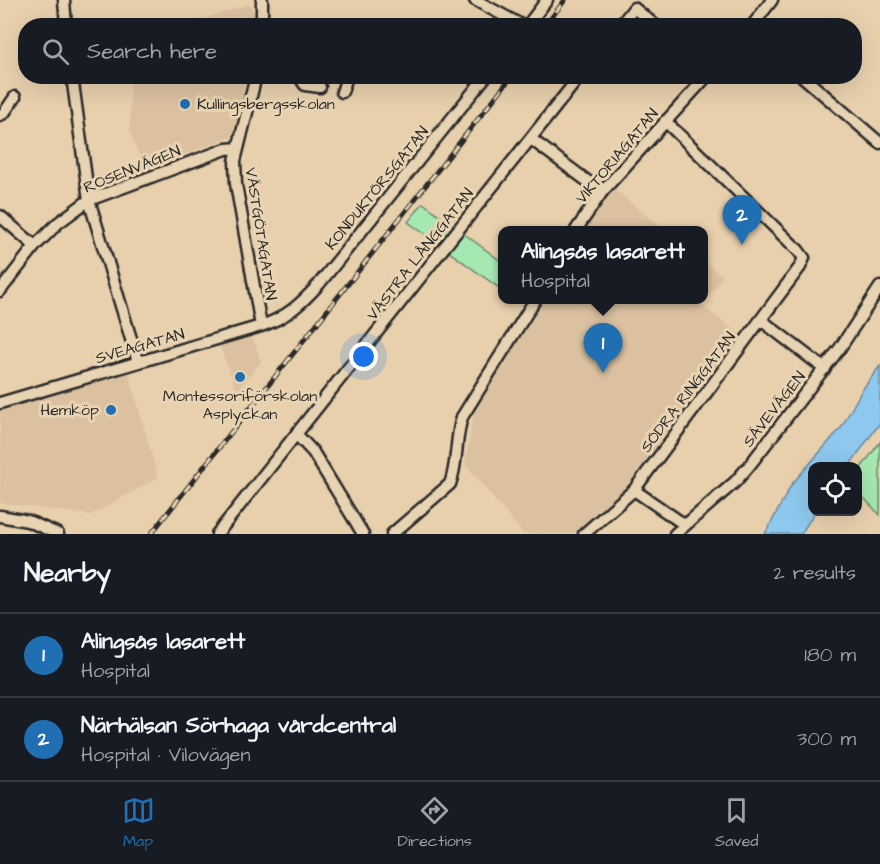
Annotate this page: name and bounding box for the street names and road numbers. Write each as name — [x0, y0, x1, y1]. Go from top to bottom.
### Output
street label: VIKTORIAGATAN — [570, 104, 664, 208]
street label: KONDUKTÖRSGATAN — [320, 121, 434, 255]
street label: ROSENVÄGEN — [80, 140, 184, 198]
street label: VÄSTGÖTAGATAN — [240, 166, 282, 302]
street label: VÄSTRA LÅNGGATAN — [361, 183, 479, 325]
street label: SVEAGATAN — [93, 323, 187, 369]
street label: SÖDRA RINGGATAN — [635, 327, 741, 457]
street label: SÄVEVÄGEN — [737, 366, 811, 452]

